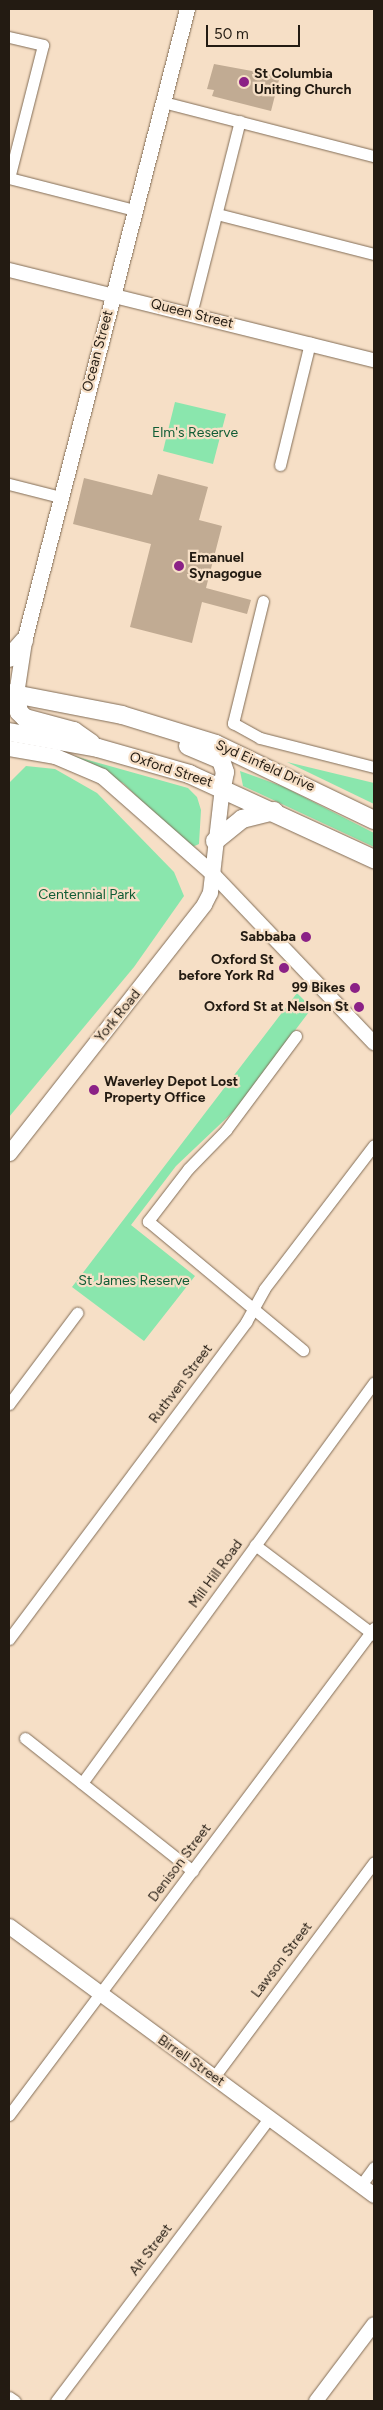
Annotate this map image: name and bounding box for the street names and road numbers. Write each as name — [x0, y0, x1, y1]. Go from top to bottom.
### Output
street label: Queen Street — [149, 296, 235, 332]
street label: Ocean Street — [79, 308, 117, 394]
street label: Syd Einfeld Drive — [213, 737, 317, 795]
street label: Oxford Street — [127, 749, 215, 791]
street label: York Road — [92, 986, 144, 1046]
street label: Ruthven Street — [146, 1341, 216, 1427]
street label: Mill Hill Road — [186, 1537, 246, 1611]
street label: Denison Street — [145, 1821, 215, 1905]
street label: Lawson Street — [248, 1919, 316, 2001]
street label: Birrell Street — [154, 2032, 228, 2090]
street label: Alt Street — [126, 2221, 176, 2279]

